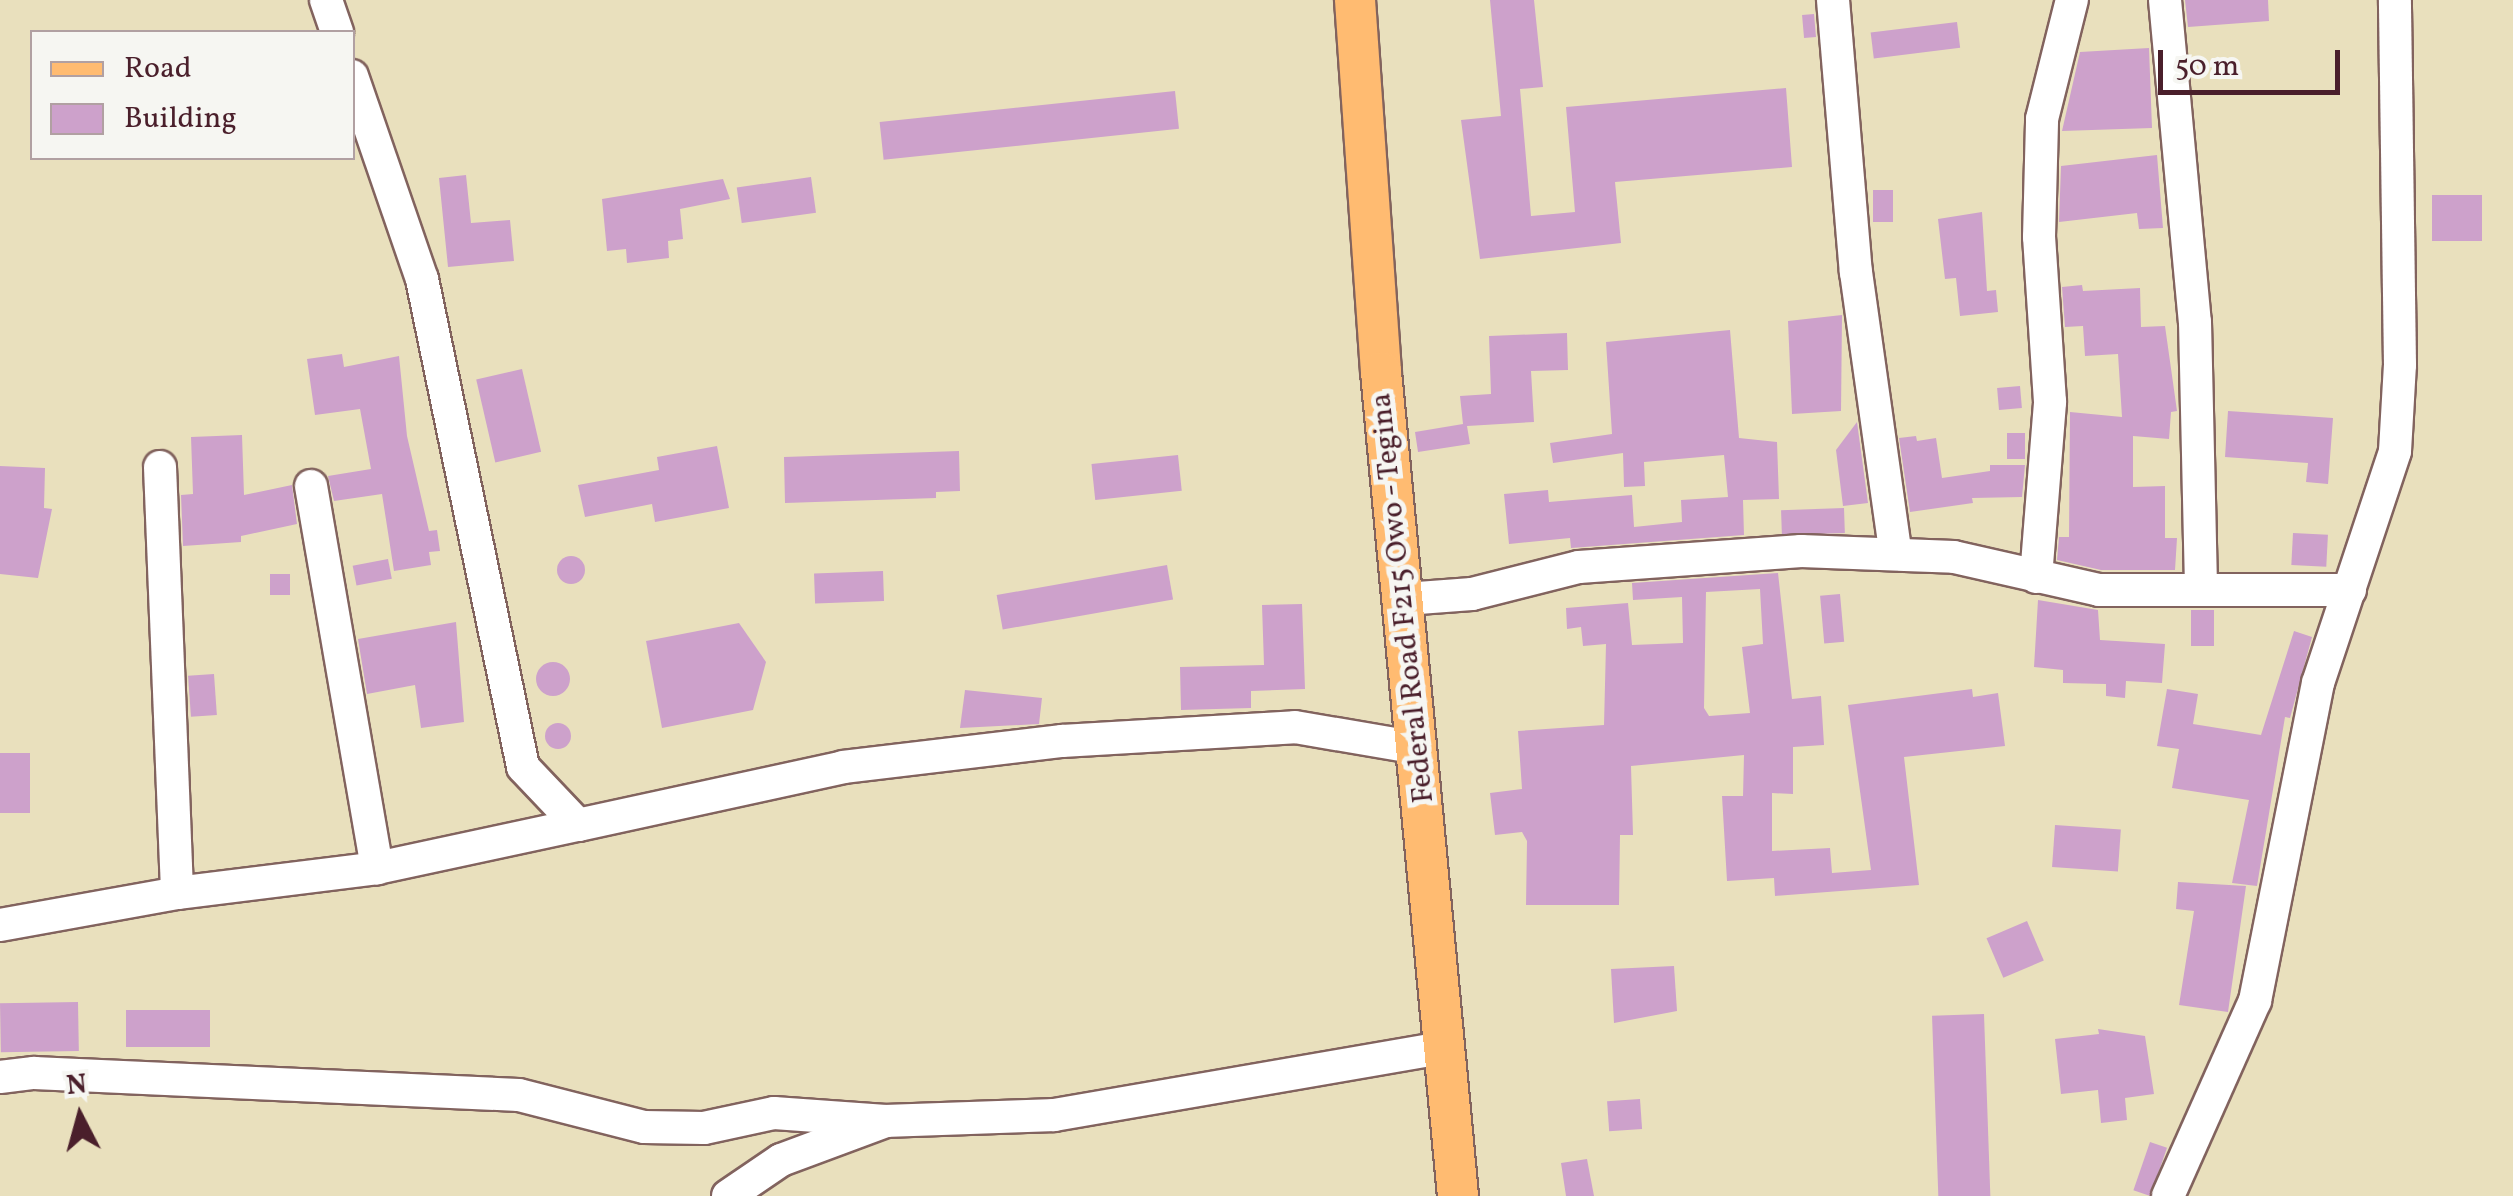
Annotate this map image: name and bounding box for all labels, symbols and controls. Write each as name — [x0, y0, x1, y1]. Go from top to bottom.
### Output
legend — [30, 30, 355, 160]
scale bar — [2163, 30, 2346, 92]
text: 50 m — [2175, 46, 2239, 88]
text: Road — [124, 48, 192, 90]
text: Building — [124, 98, 237, 140]
street label: Federal Road F215 Owo - Tegina — [1363, 390, 1443, 806]
text: N — [65, 1065, 89, 1106]
north arrow — [30, 1066, 130, 1166]

